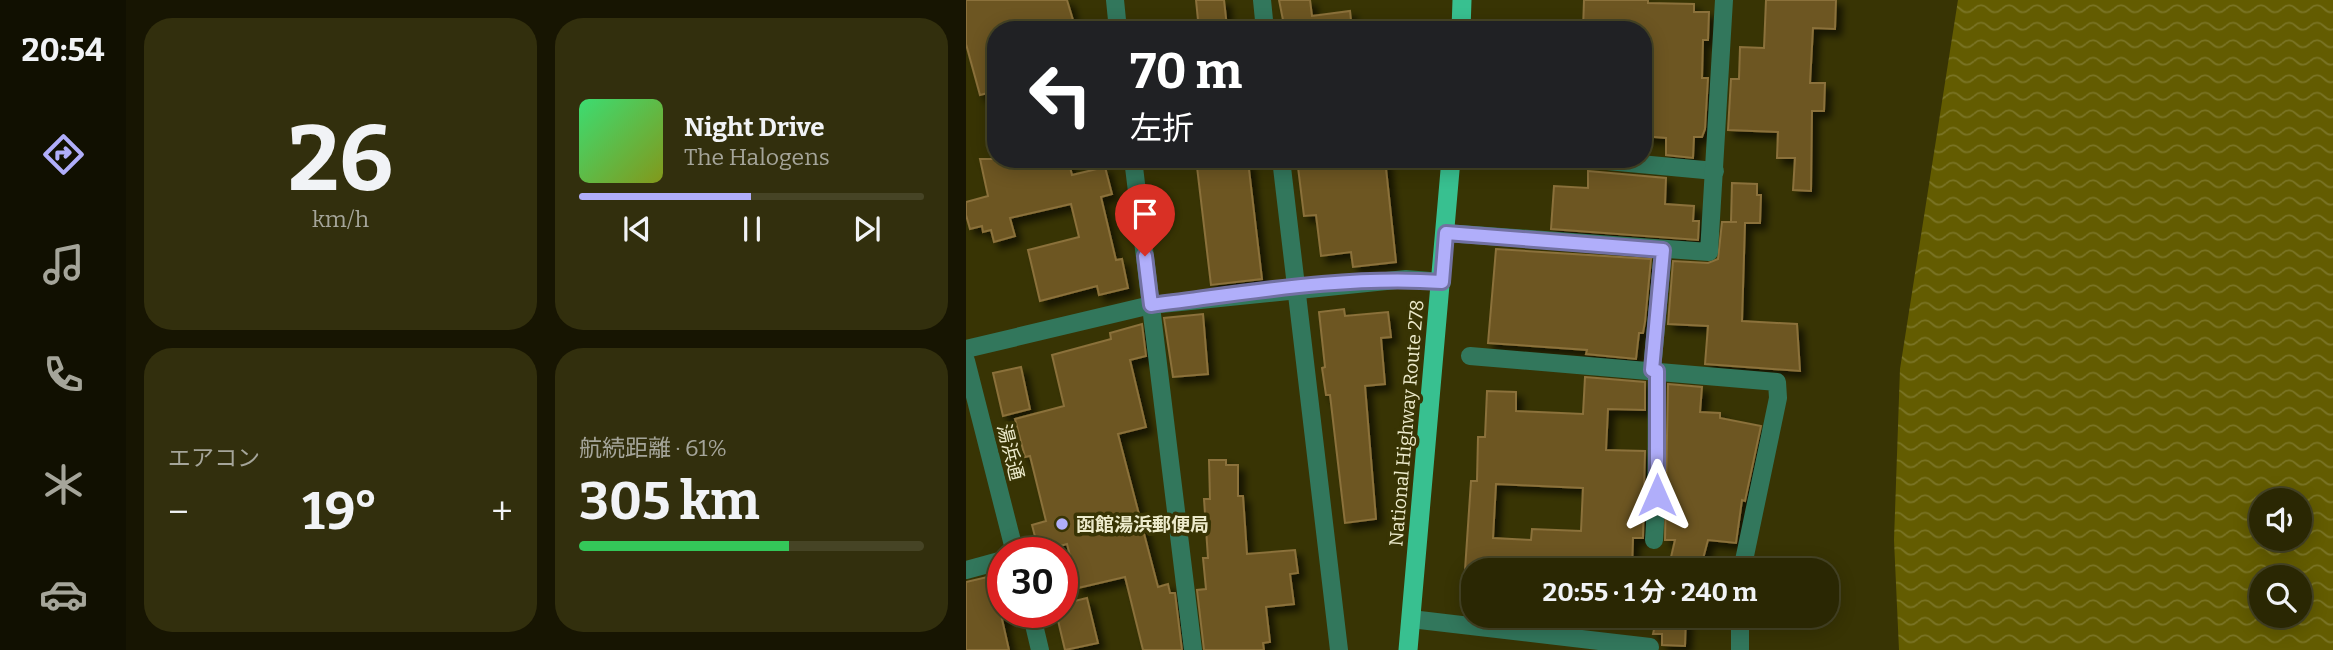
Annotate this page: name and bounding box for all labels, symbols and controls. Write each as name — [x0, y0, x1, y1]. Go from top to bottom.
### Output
text: 20:54 — [22, 31, 104, 69]
text: 70 m — [1130, 42, 1242, 101]
icon: left — [1015, 49, 1106, 140]
text: 26 — [288, 105, 393, 214]
text: 左折 — [1130, 109, 1194, 147]
text: Night Drive — [684, 112, 825, 143]
icon: directions — [39, 130, 88, 179]
text: The Halogens — [684, 143, 830, 171]
pin — [1115, 184, 1175, 256]
icon: arrive — [1126, 195, 1164, 233]
text: km/h — [312, 205, 369, 233]
icon: previous — [618, 210, 656, 248]
icon: pause — [733, 210, 771, 248]
icon: next — [848, 210, 886, 248]
icon: music — [39, 240, 88, 289]
street label: National Highway Route 278 — [1384, 299, 1429, 547]
icon: phone — [39, 350, 88, 399]
street label: 湯浜通 — [992, 422, 1029, 483]
text: 航続距離 · 61% — [579, 434, 727, 462]
text: エアコン — [168, 444, 260, 472]
position arrow — [1620, 458, 1694, 532]
icon: climate — [39, 460, 88, 509]
text: 305 km — [579, 470, 760, 533]
text: 19° — [302, 480, 378, 543]
map controls — [2249, 488, 2312, 628]
button: sound — [2249, 488, 2312, 551]
text: − — [168, 489, 189, 535]
text: + — [491, 489, 513, 535]
place label: 函館湯浜郵便局 — [1076, 513, 1209, 536]
marker: 函館湯浜郵便局 — [1054, 516, 1070, 532]
speed limit sign: 30 — [987, 537, 1078, 628]
button: search — [2249, 565, 2312, 628]
icon: car — [39, 570, 88, 619]
text: 20:55 · 1 分 · 240 m — [1543, 577, 1757, 608]

